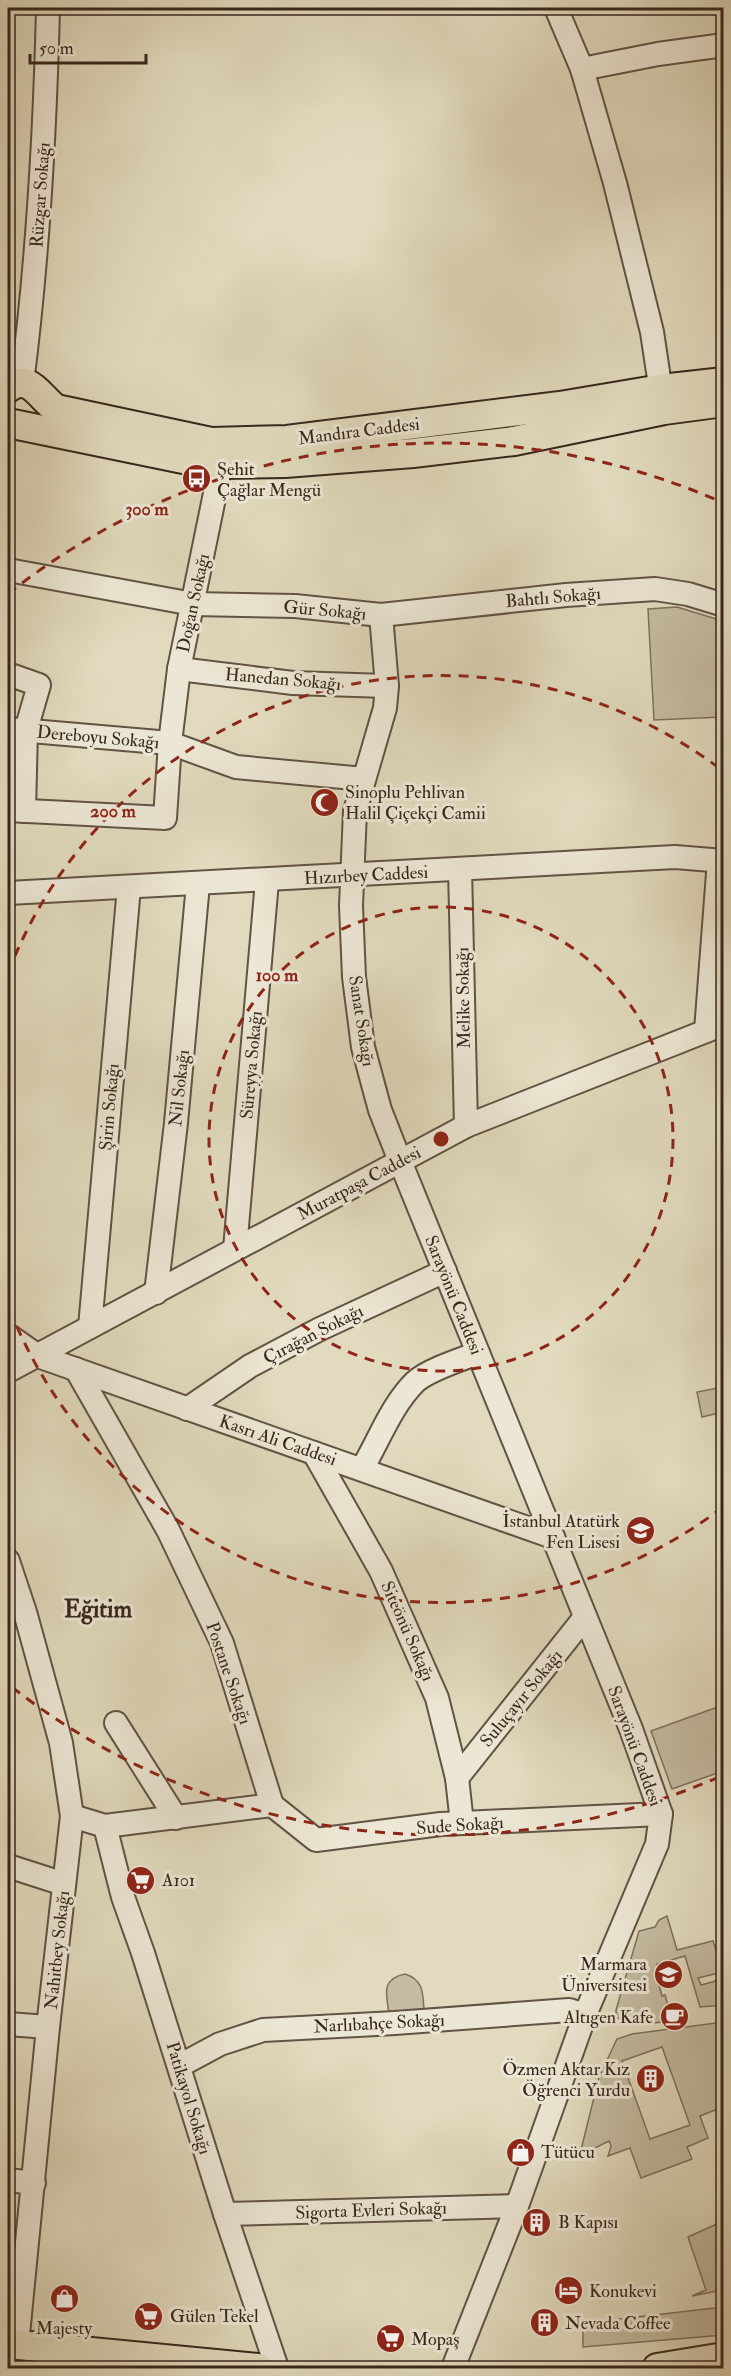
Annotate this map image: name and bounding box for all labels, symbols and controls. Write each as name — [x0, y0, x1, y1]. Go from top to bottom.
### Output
scale bar — [30, 27, 146, 65]
text: 50 m — [39, 37, 74, 60]
street label: Rüzgar Sokağı — [25, 141, 56, 249]
street label: Mandıra Caddesi — [297, 413, 421, 450]
place label: Şehit Çağlar Mengü — [217, 458, 321, 502]
bus stop icon: Şehit Çağlar Mengü — [180, 463, 212, 495]
text: 300 m — [125, 498, 170, 521]
street label: Doğan Sokağı — [172, 551, 215, 655]
street label: Bahtlı Sokağı — [504, 582, 602, 613]
street label: Gür Sokağı — [283, 595, 368, 626]
street label: Hanedan Sokağı — [224, 663, 342, 696]
street label: Dereboyu Sokağı — [36, 721, 160, 754]
place label: Sinoplu Pehlivan Halil Çiçekçi Camii — [345, 781, 486, 825]
mosque icon: Sinoplu Pehlivan Halil Çiçekçi Camii — [308, 786, 340, 818]
text: 200 m — [90, 800, 137, 823]
street label: Hızırbey Caddesi — [303, 861, 429, 890]
street label: Melike Sokağı — [451, 947, 476, 1049]
text: 100 m — [256, 964, 299, 987]
street label: Sanat Sokağı — [343, 974, 380, 1068]
street label: Süreyya Sokağı — [235, 1010, 268, 1120]
street label: Nil Sokağı — [164, 1048, 195, 1128]
street label: Şirin Sokağı — [94, 1062, 125, 1152]
centre of rings — [431, 1129, 451, 1149]
street label: Muratpaşa Caddesi — [293, 1141, 425, 1226]
street label: Sarayönü Caddesi — [419, 1232, 488, 1358]
street label: Çırağan Sokağı — [259, 1299, 367, 1370]
street label: Kasrı Ali Caddesi — [216, 1410, 340, 1471]
place label: İstanbul Atatürk Fen Lisesi — [503, 1510, 620, 1554]
school or university icon: İstanbul Atatürk Fen Lisesi — [625, 1515, 657, 1547]
street label: Siteönü Sokağı — [375, 1578, 440, 1685]
district label: Eğitim — [64, 1594, 132, 1625]
street label: Postane Sokağı — [200, 1619, 257, 1728]
street label: Suluçayır Sokağı — [475, 1645, 568, 1752]
street label: Sarayönü Caddesi — [602, 1683, 667, 1810]
street label: Sude Sokağı — [416, 1811, 505, 1840]
supermarket icon: A101 — [125, 1864, 157, 1896]
place label: A101 — [161, 1869, 195, 1892]
street label: Nahitbey Sokağı — [40, 1889, 75, 2011]
place label: Marmara Üniversitesi — [561, 1953, 648, 1997]
school or university icon: Marmara Üniversitesi — [652, 1958, 684, 1990]
cafe icon: Altıgen Kafe — [658, 2001, 690, 2033]
place label: Altıgen Kafe — [563, 2006, 653, 2029]
street label: Narlıbahçe Sokağı — [313, 2009, 445, 2038]
street label: Patikayol Sokağı — [160, 2039, 217, 2158]
place label: Özmen Aktar Kız Öğrenci Yurdu — [502, 2058, 630, 2102]
building icon: Özmen Aktar Kız Öğrenci Yurdu — [635, 2063, 667, 2095]
shop icon: Tütücu — [504, 2136, 536, 2168]
place label: Tütücu — [541, 2141, 595, 2164]
street label: Sigorta Evleri Sokağı — [295, 2196, 447, 2225]
building icon: B Kapısı — [521, 2206, 553, 2238]
place label: B Kapısı — [558, 2211, 619, 2234]
hotel icon: Konukevi — [552, 2275, 584, 2307]
place label: Konukevi — [589, 2280, 657, 2303]
shop icon: Majesty — [48, 2283, 80, 2315]
supermarket icon: Gülen Tekel — [133, 2300, 165, 2332]
place label: Gülen Tekel — [170, 2305, 259, 2328]
building icon: Nevada Coffee — [528, 2307, 560, 2339]
place label: Nevada Coffee — [565, 2312, 671, 2335]
place label: Majesty — [36, 2317, 93, 2340]
supermarket icon: Mopaş — [374, 2323, 406, 2355]
place label: Mopaş — [411, 2328, 459, 2351]

